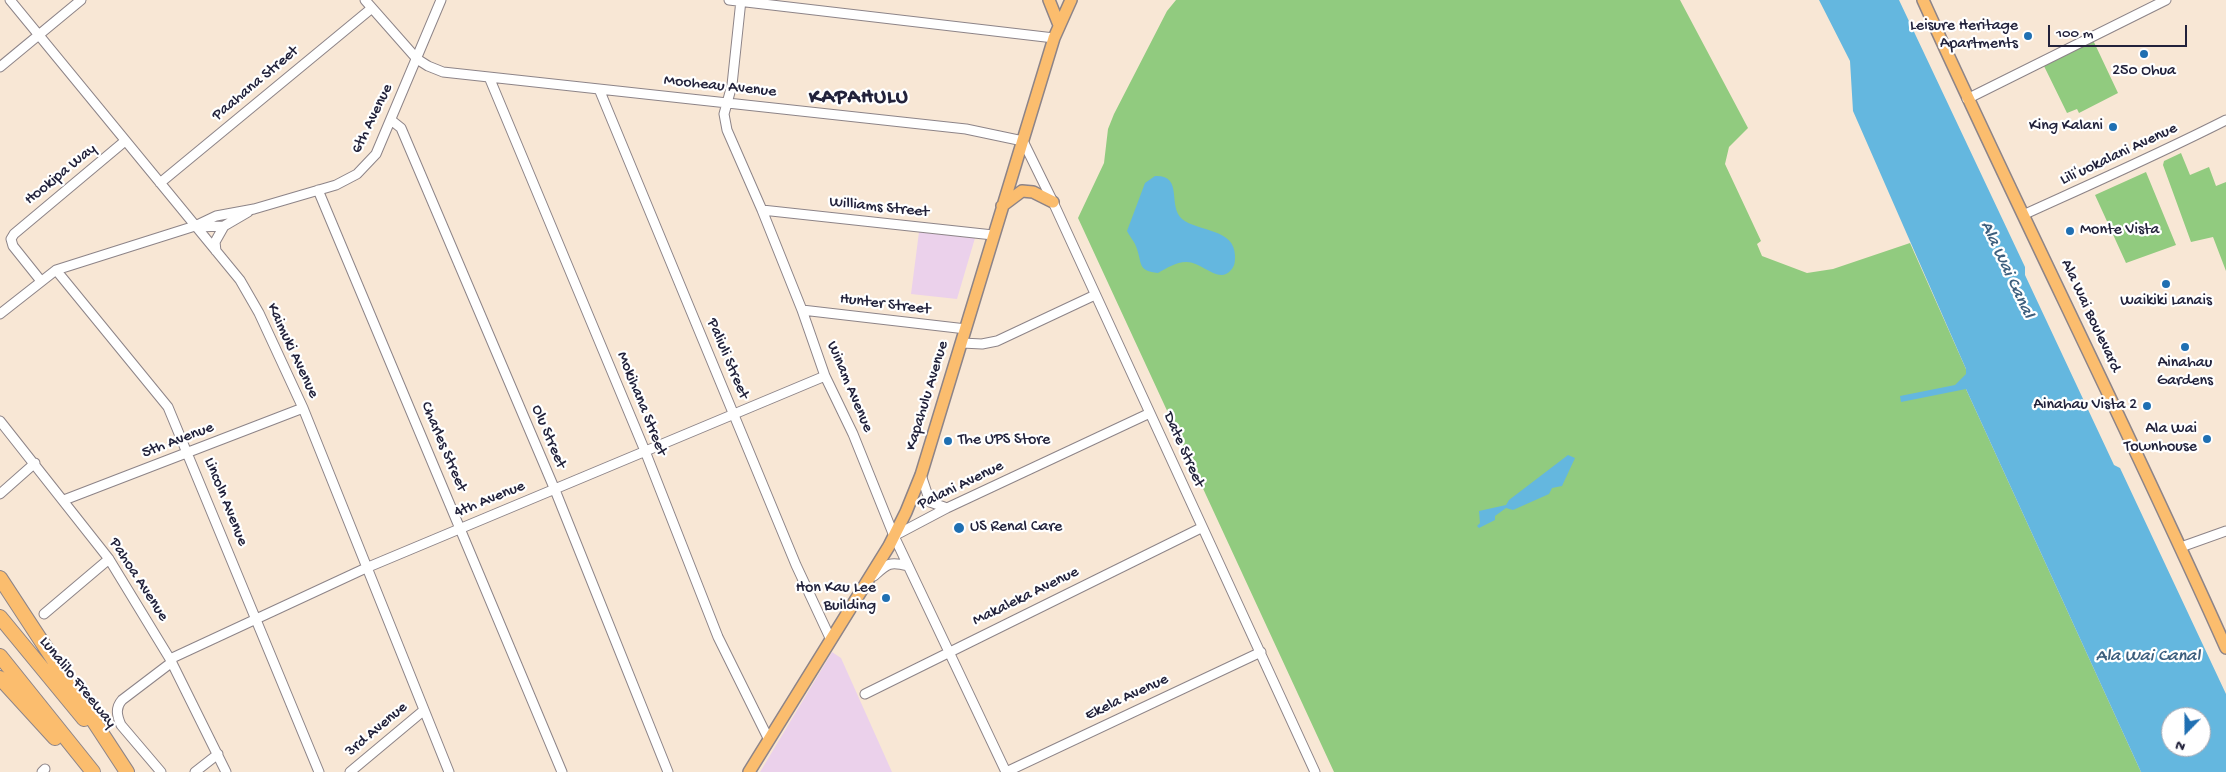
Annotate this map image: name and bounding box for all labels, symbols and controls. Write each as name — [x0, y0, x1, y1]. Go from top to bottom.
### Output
scale bar — [2051, 15, 2190, 47]
place label: Leisure Heritage Apartments — [1910, 17, 2018, 55]
text: 100 m — [2056, 25, 2093, 43]
marker: Leisure Heritage Apartments — [2022, 30, 2034, 42]
street label: Paahana Street — [209, 42, 303, 126]
marker: 250 Ohua — [2138, 48, 2150, 60]
place label: 250 Ohua — [2112, 62, 2176, 82]
street label: Mooheau Avenue — [663, 72, 777, 102]
street label: 6th Avenue — [348, 81, 398, 157]
district label: KAPAHULU — [808, 86, 910, 112]
place label: King Kalani — [2029, 117, 2103, 137]
street label: Liliʻuokalani Avenue — [2057, 119, 2181, 191]
marker: King Kalani — [2107, 121, 2119, 133]
street label: Hookipa Way — [21, 140, 101, 210]
street label: Williams Street — [828, 193, 930, 223]
water label: Ala Wai Canal — [1974, 218, 2038, 322]
place label: Monte Vista — [2080, 221, 2159, 241]
marker: Monte Vista — [2064, 225, 2076, 237]
street label: Ala Wai Boulevard — [2055, 257, 2125, 375]
marker: Waikiki Lanais — [2160, 278, 2172, 290]
street label: Hunter Street — [839, 290, 931, 320]
place label: Waikiki Lanais — [2120, 292, 2212, 312]
street label: Kaimuki Avenue — [262, 300, 322, 402]
street label: Paliuli Street — [701, 316, 753, 402]
street label: Winam Avenue — [821, 339, 877, 435]
street label: Kapahulu Avenue — [902, 339, 954, 453]
marker: Ainahau Gardens — [2179, 341, 2191, 353]
street label: Mokihana Street — [611, 349, 671, 459]
place label: Ainahau Gardens — [2157, 354, 2213, 392]
place label: Ainahau Vista 2 — [2034, 396, 2137, 416]
street label: Charles Street — [415, 399, 471, 495]
marker: Ainahau Vista 2 — [2141, 400, 2153, 412]
street label: Olu Street — [526, 402, 570, 472]
street label: Date Street — [1158, 409, 1208, 491]
street label: 5th Avenue — [139, 419, 217, 463]
place label: Ala Wai Townhouse — [2124, 420, 2197, 458]
place label: The UPS Store — [958, 431, 1050, 451]
marker: Ala Wai Townhouse — [2201, 433, 2213, 445]
marker: The UPS Store — [942, 435, 954, 447]
street label: Lincoln Avenue — [199, 455, 251, 549]
street label: Palani Avenue — [915, 457, 1007, 515]
street label: 4th Avenue — [452, 477, 528, 523]
place label: US Renal Care — [970, 518, 1062, 538]
marker: US Renal Care — [952, 521, 966, 535]
street label: Pahoa Avenue — [104, 535, 172, 625]
street label: Makaleka Avenue — [970, 563, 1082, 631]
place label: Hon Kau Lee Building — [796, 579, 876, 617]
marker: Hon Kau Lee Building — [880, 592, 892, 604]
street label: Lunalilo Freeway — [34, 633, 120, 733]
water label: Ala Wai Canal — [2096, 646, 2200, 668]
street label: Ekela Avenue — [1082, 670, 1172, 726]
street label: 3rd Avenue — [342, 698, 412, 762]
north arrow — [2161, 707, 2211, 757]
text: N — [2173, 736, 2188, 755]

